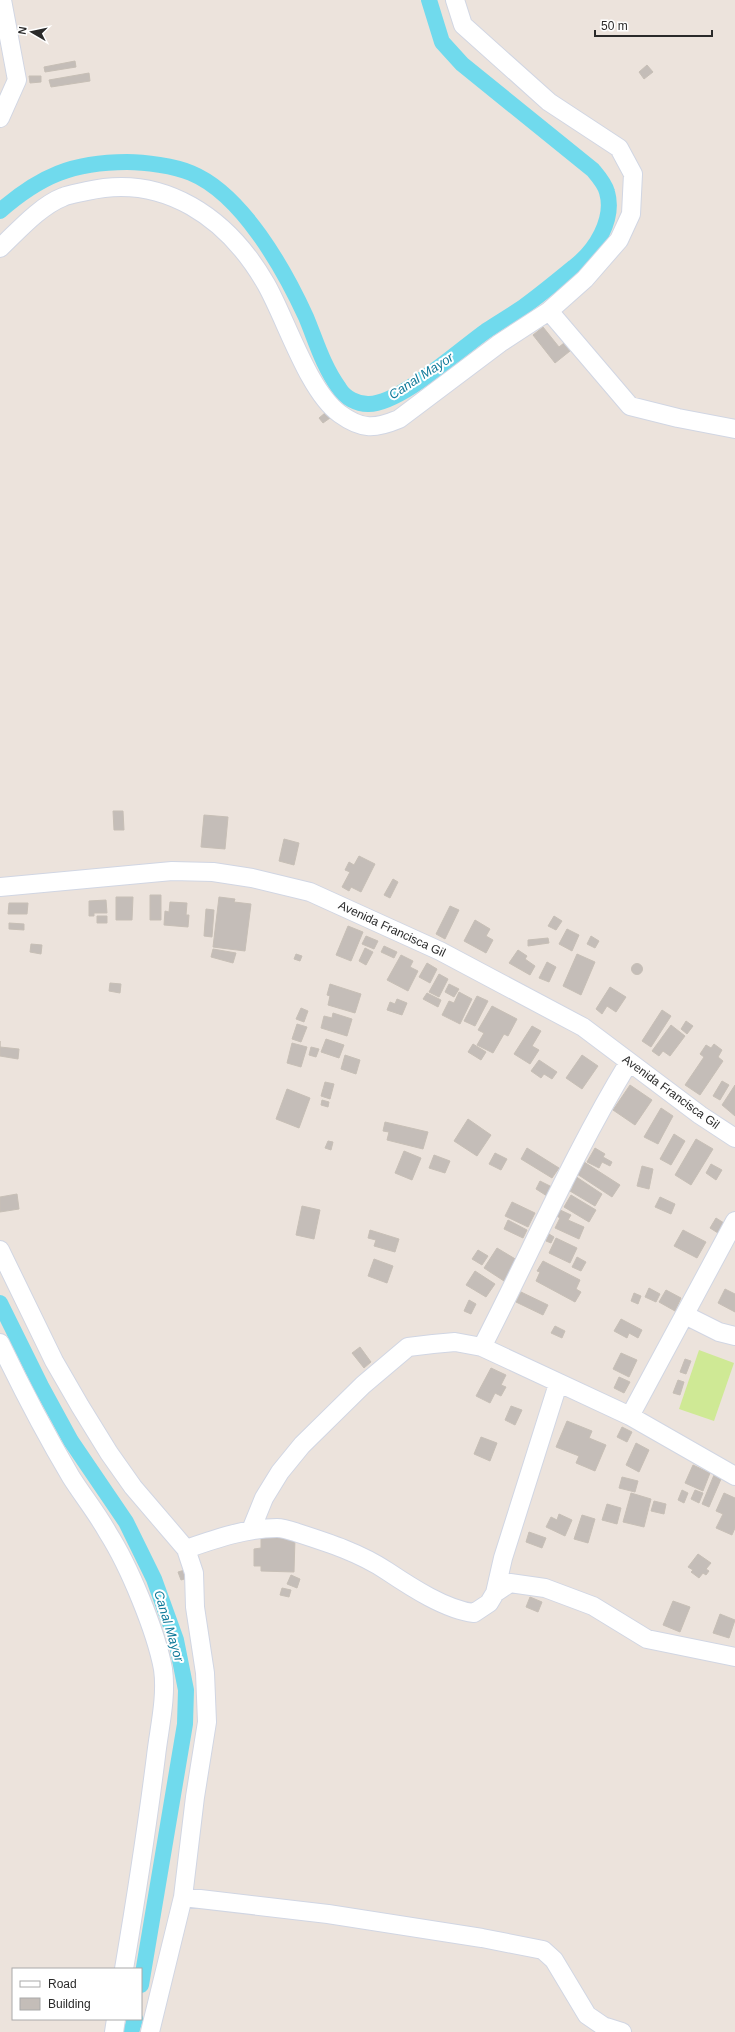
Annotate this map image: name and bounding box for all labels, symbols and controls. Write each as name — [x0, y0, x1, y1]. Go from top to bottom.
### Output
north arrow — [12, 12, 52, 52]
scale bar — [595, 12, 712, 38]
text: 50 m — [601, 19, 628, 33]
text: N — [16, 26, 29, 35]
water label: Canal Mayor — [386, 349, 457, 402]
street label: Avenida Francisca Gil — [336, 898, 448, 960]
street label: Avenida Francisca Gil — [620, 1052, 722, 1132]
water label: Canal Mayor — [151, 1589, 187, 1664]
legend — [12, 1968, 142, 2020]
text: Road — [48, 1977, 77, 1991]
text: Building — [48, 1997, 91, 2011]

